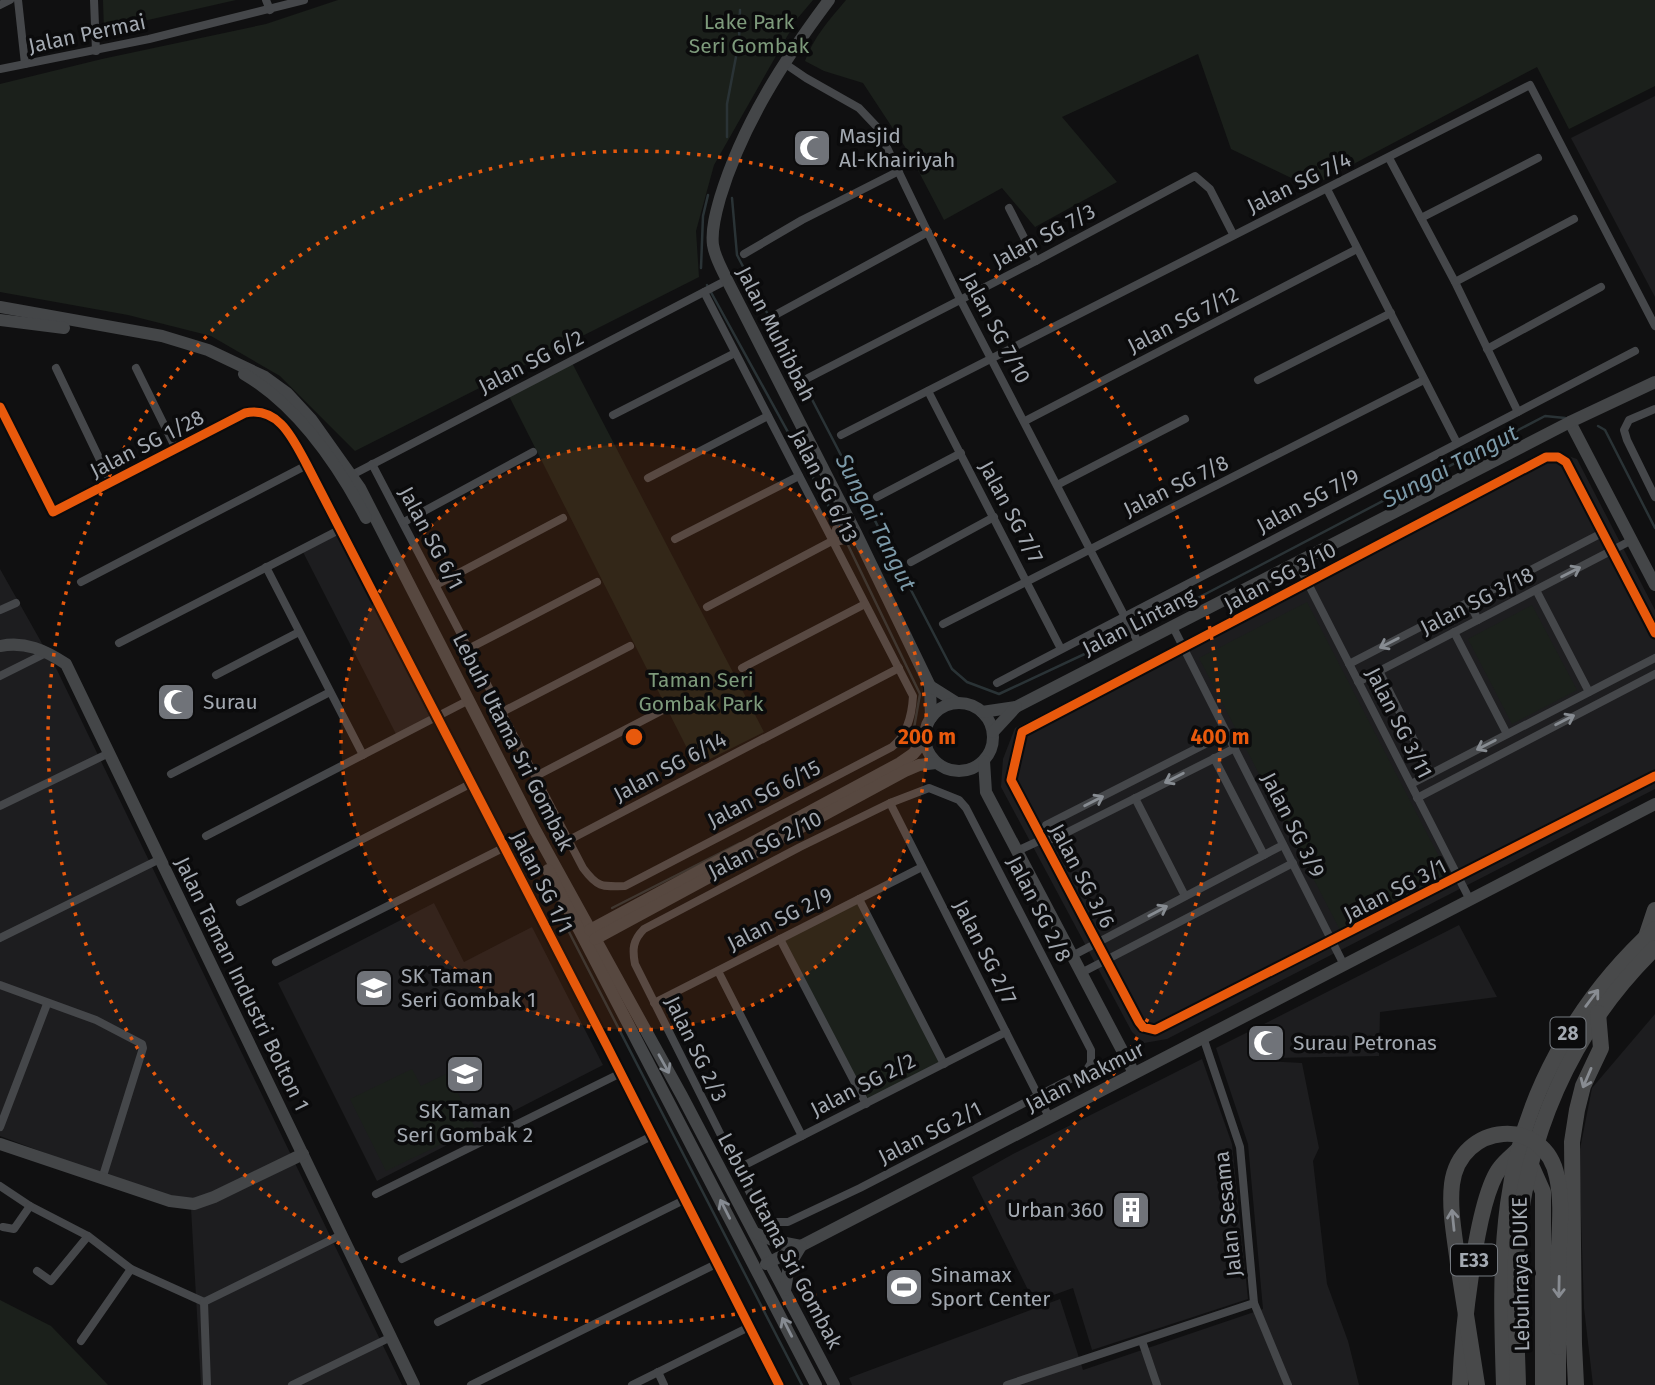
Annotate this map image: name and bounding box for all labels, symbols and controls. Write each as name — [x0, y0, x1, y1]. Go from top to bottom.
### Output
street label: Jalan Permai — [26, 9, 148, 59]
park label: Lake Park Seri Gombak — [689, 9, 809, 59]
place label: Masjid Al-Khairiyah — [839, 123, 955, 173]
mosque icon: Masjid Al-Khairiyah — [791, 127, 833, 169]
street label: Jalan SG 7/4 — [1243, 147, 1355, 219]
street label: Jalan SG 7/3 — [988, 198, 1100, 274]
street label: Jalan Muhibbah — [731, 262, 821, 406]
street label: Jalan SG 7/10 — [956, 268, 1036, 388]
street label: Jalan SG 7/12 — [1123, 281, 1243, 359]
street label: Jalan SG 6/2 — [474, 324, 588, 400]
street label: Jalan SG 1/28 — [86, 404, 208, 484]
water label: Sungai Tangut — [1377, 418, 1523, 514]
street label: Jalan SG 6/13 — [784, 425, 864, 547]
water label: Sungai Tangut — [829, 448, 923, 596]
street label: Jalan SG 7/8 — [1119, 449, 1233, 523]
street label: Jalan SG 7/7 — [973, 456, 1049, 568]
street label: Jalan SG 7/9 — [1252, 463, 1364, 539]
street label: Jalan SG 6/1 — [393, 482, 469, 594]
street label: Jalan SG 3/10 — [1219, 536, 1341, 618]
street label: Jalan SG 3/18 — [1416, 561, 1538, 641]
one-way arrow — [1560, 564, 1581, 578]
street label: Jalan Lintang — [1078, 582, 1200, 662]
street label: Lebuh Utama Sri Gombak — [447, 629, 579, 855]
one-way arrow — [1379, 637, 1400, 651]
street label: Jalan SG 3/11 — [1360, 663, 1438, 783]
park label: Taman Seri Gombak Park — [639, 667, 764, 717]
mosque icon: Surau — [155, 681, 197, 723]
place label: Surau — [203, 689, 258, 715]
one-way arrow — [1554, 713, 1575, 727]
text: 200 m — [898, 724, 956, 750]
text: 400 m — [1190, 724, 1250, 750]
centre of rings — [622, 725, 646, 749]
street label: Jalan SG 6/14 — [609, 726, 731, 808]
one-way arrow — [1476, 739, 1496, 753]
street label: Jalan SG 6/15 — [703, 754, 825, 834]
street label: Jalan SG 3/9 — [1255, 768, 1331, 882]
one-way arrow — [1164, 772, 1184, 786]
one-way arrow — [1083, 793, 1104, 807]
street label: Jalan SG 2/10 — [704, 805, 826, 885]
street label: Jalan SG 3/6 — [1044, 819, 1120, 933]
street label: Jalan SG 1/1 — [505, 827, 579, 937]
street label: Jalan SG 2/8 — [1001, 852, 1077, 966]
street label: Jalan Taman Industri Bolton 1 — [169, 853, 315, 1115]
street label: Jalan SG 3/1 — [1339, 853, 1451, 927]
street label: Jalan SG 2/9 — [723, 881, 837, 957]
street label: Jalan SG 2/7 — [948, 895, 1022, 1009]
one-way arrow — [1147, 903, 1168, 917]
place label: SK Taman Seri Gombak 1 — [401, 963, 536, 1013]
school or university icon: SK Taman Seri Gombak 1 — [353, 967, 395, 1009]
one-way arrow — [1584, 989, 1599, 1008]
street label: Jalan SG 2/3 — [659, 992, 733, 1106]
road number: 28 — [1550, 1018, 1586, 1049]
mosque icon: Surau Petronas — [1245, 1022, 1287, 1064]
place label: Surau Petronas — [1293, 1030, 1437, 1056]
street label: Jalan Makmur — [1021, 1036, 1149, 1118]
street label: Jalan SG 2/2 — [806, 1048, 920, 1122]
school or university icon: SK Taman Seri Gombak 2 — [444, 1053, 486, 1095]
one-way arrow — [657, 1053, 671, 1073]
one-way arrow — [1580, 1067, 1593, 1088]
street label: Jalan SG 2/1 — [874, 1096, 986, 1170]
place label: SK Taman Seri Gombak 2 — [397, 1098, 533, 1148]
street label: Lebuh Utama Sri Gombak — [712, 1129, 848, 1354]
street label: Jalan Sesama — [1208, 1150, 1248, 1278]
building icon: Urban 360 — [1110, 1189, 1152, 1231]
street label: Lebuhraya DUKE — [1507, 1196, 1535, 1352]
place label: Urban 360 — [1007, 1197, 1104, 1223]
one-way arrow — [718, 1199, 732, 1220]
one-way arrow — [1446, 1210, 1459, 1232]
road number: E33 — [1451, 1244, 1497, 1276]
place label: Sinamax Sport Center — [931, 1262, 1050, 1312]
sports icon: Sinamax Sport Center — [883, 1266, 925, 1308]
one-way arrow — [1552, 1276, 1565, 1299]
one-way arrow — [779, 1317, 793, 1338]

